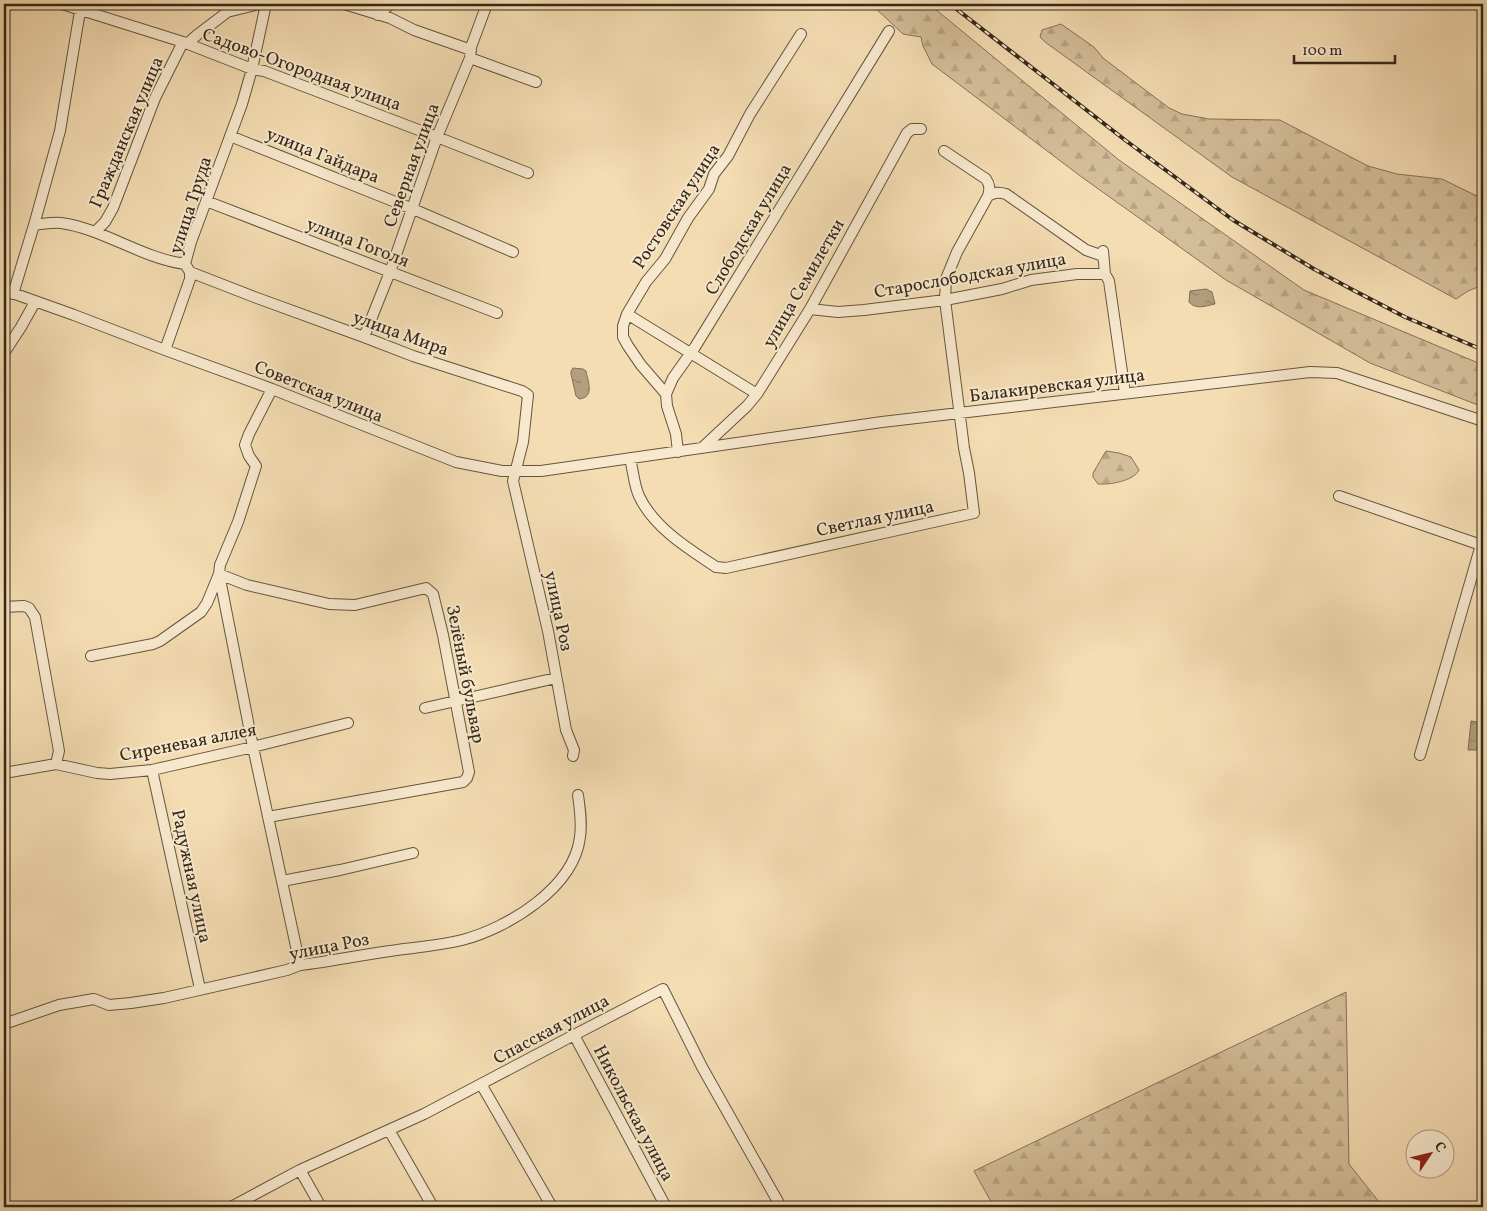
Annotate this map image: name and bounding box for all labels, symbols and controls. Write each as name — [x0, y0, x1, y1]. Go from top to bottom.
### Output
street label: Садово-Огородная улица — [199, 23, 404, 118]
scale bar — [1294, 32, 1396, 64]
text: 100 m — [1302, 41, 1342, 62]
street label: Гражданская улица — [84, 53, 171, 212]
street label: Северная улица — [378, 100, 447, 231]
street label: улица Гайдара — [262, 122, 383, 191]
street label: Ростовская улица — [627, 139, 727, 274]
street label: улица Труда — [164, 153, 219, 258]
street label: Слободская улица — [700, 159, 799, 300]
street label: улица Гоголя — [302, 212, 413, 275]
street label: улица Семилетки — [757, 215, 851, 353]
street label: Старослободская улица — [872, 247, 1068, 306]
street label: улица Мира — [349, 305, 452, 363]
street label: Советская улица — [250, 355, 387, 430]
street label: Балакиревская улица — [968, 363, 1146, 410]
street label: Светлая улица — [814, 495, 936, 544]
street label: улица Роз — [537, 569, 578, 654]
street label: Зелёный бульвар — [439, 603, 490, 746]
street label: Сиреневая аллея — [118, 718, 259, 769]
street label: Радужная улица — [164, 807, 217, 945]
street label: улица Роз — [287, 927, 372, 967]
street label: Спасская улица — [489, 989, 614, 1072]
street label: Никольская улица — [586, 1041, 679, 1186]
north arrow — [1404, 1128, 1454, 1178]
text: С — [1429, 1138, 1450, 1157]

